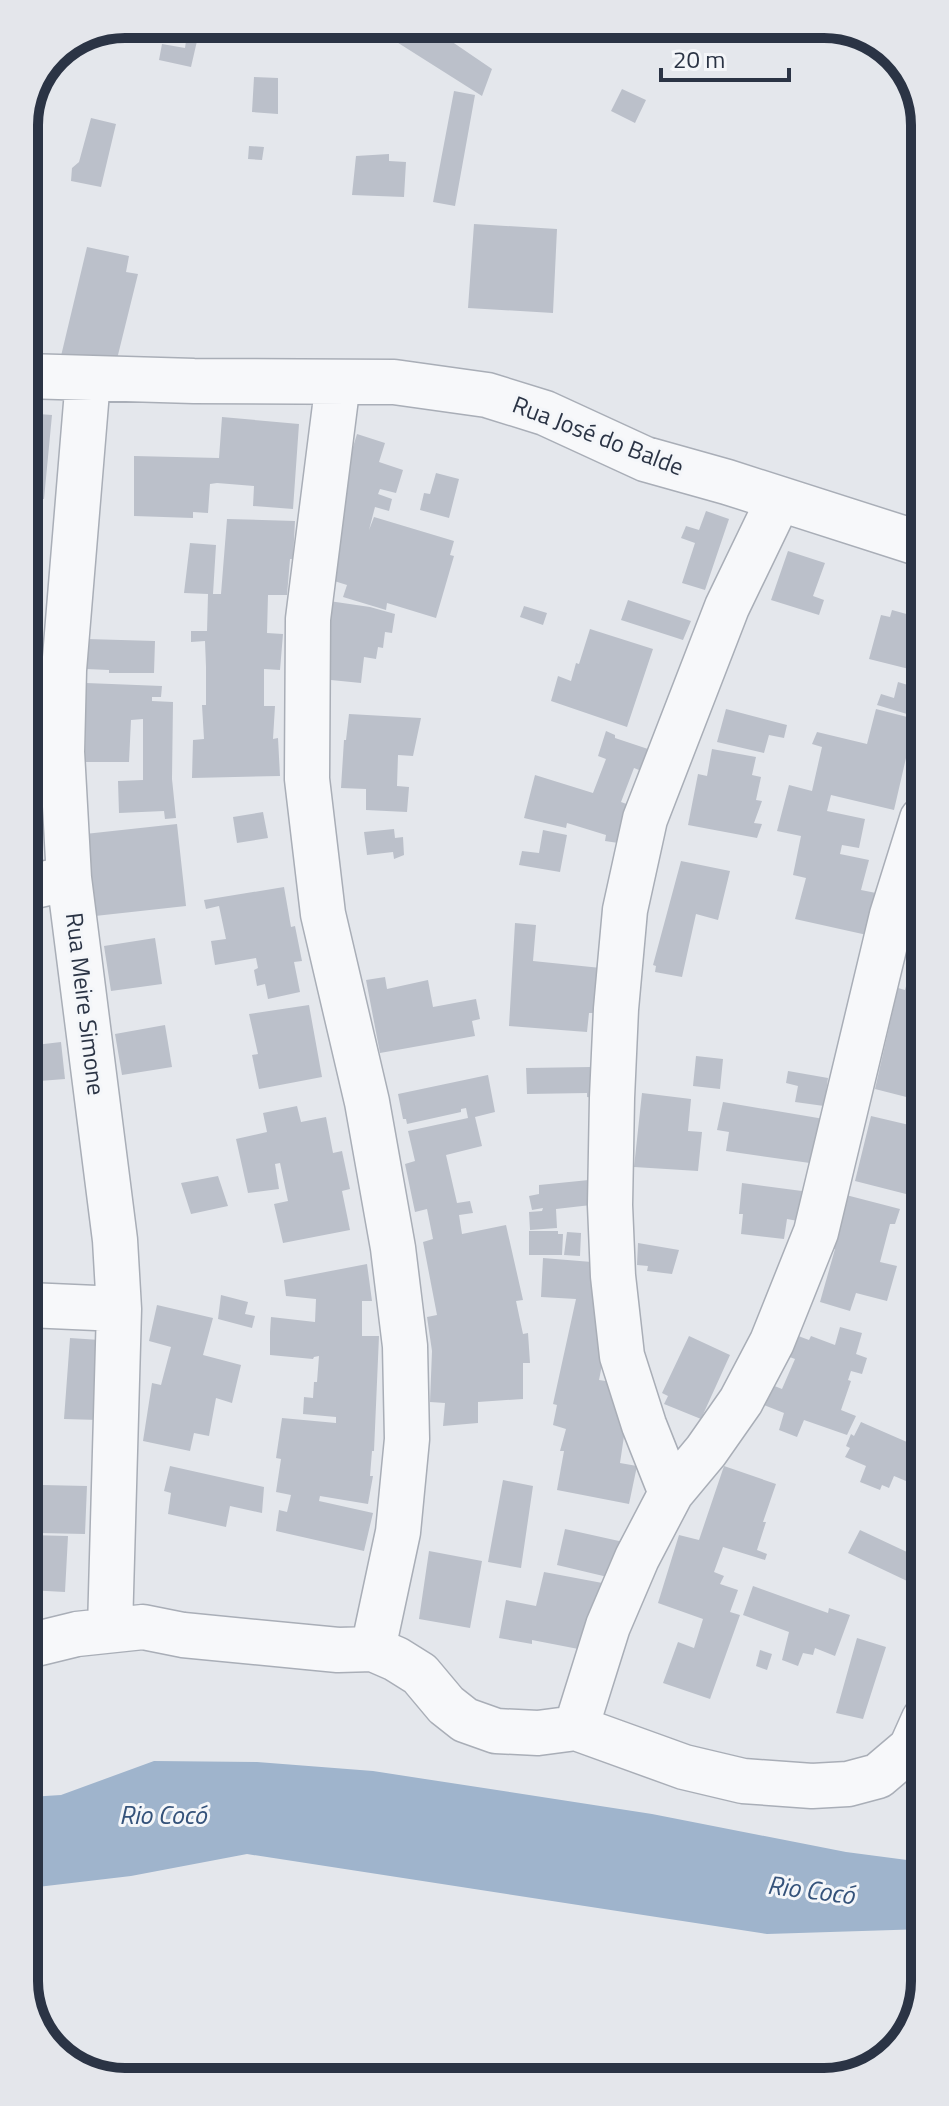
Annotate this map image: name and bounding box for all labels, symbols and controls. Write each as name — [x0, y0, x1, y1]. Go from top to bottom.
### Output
scale bar — [661, 32, 789, 82]
text: 20 m — [673, 41, 725, 77]
street label: Rua José do Balde — [508, 386, 689, 484]
street label: Rua Meire Simone — [57, 911, 115, 1097]
water label: Rio Cocó — [119, 1795, 208, 1834]
water label: Rio Cocó — [765, 1865, 858, 1914]

